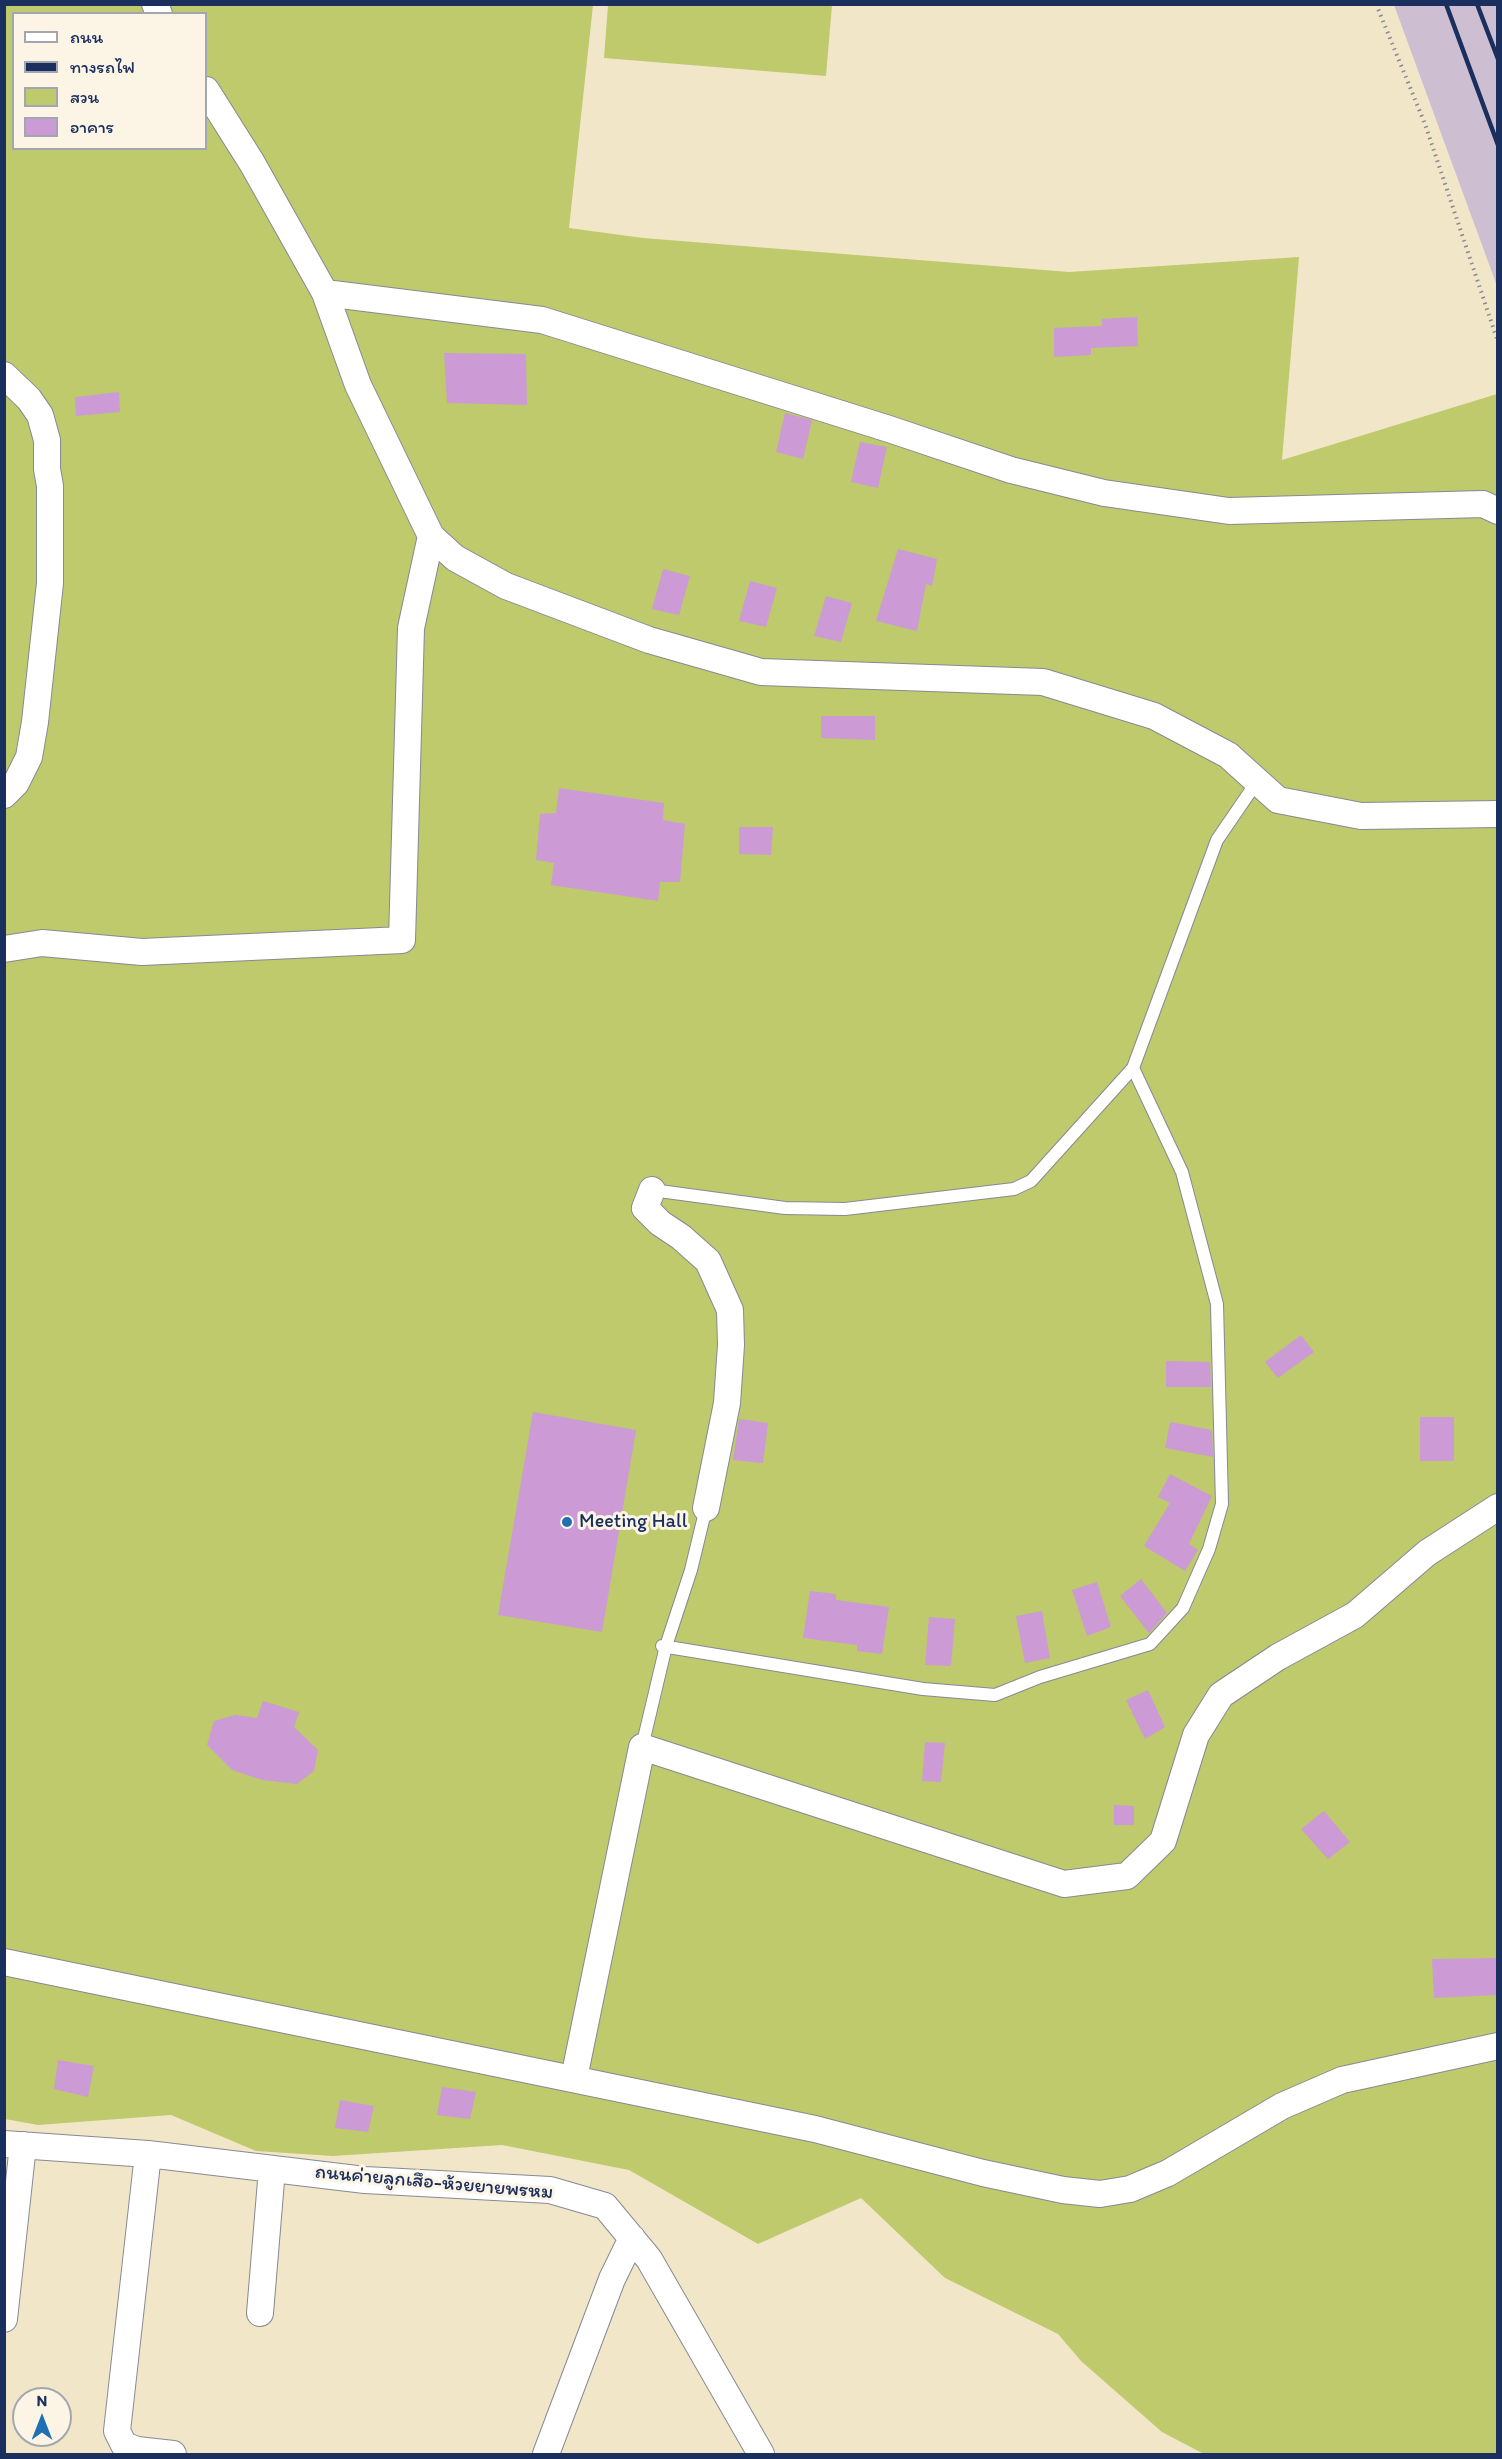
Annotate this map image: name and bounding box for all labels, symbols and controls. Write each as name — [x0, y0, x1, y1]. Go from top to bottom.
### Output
legend — [12, 12, 207, 150]
text: ถนน — [70, 26, 103, 48]
text: ทางรถไฟ — [70, 56, 135, 78]
text: สวน — [70, 86, 99, 108]
text: อาคาร — [70, 116, 114, 138]
place label: Meeting Hall — [579, 1510, 687, 1534]
marker: Meeting Hall — [560, 1515, 574, 1529]
street label: ถนนค่ายลูกเสึอ-ห้วยยายพรหม — [314, 2161, 554, 2205]
north arrow — [12, 2387, 72, 2447]
text: N — [37, 2391, 47, 2410]

